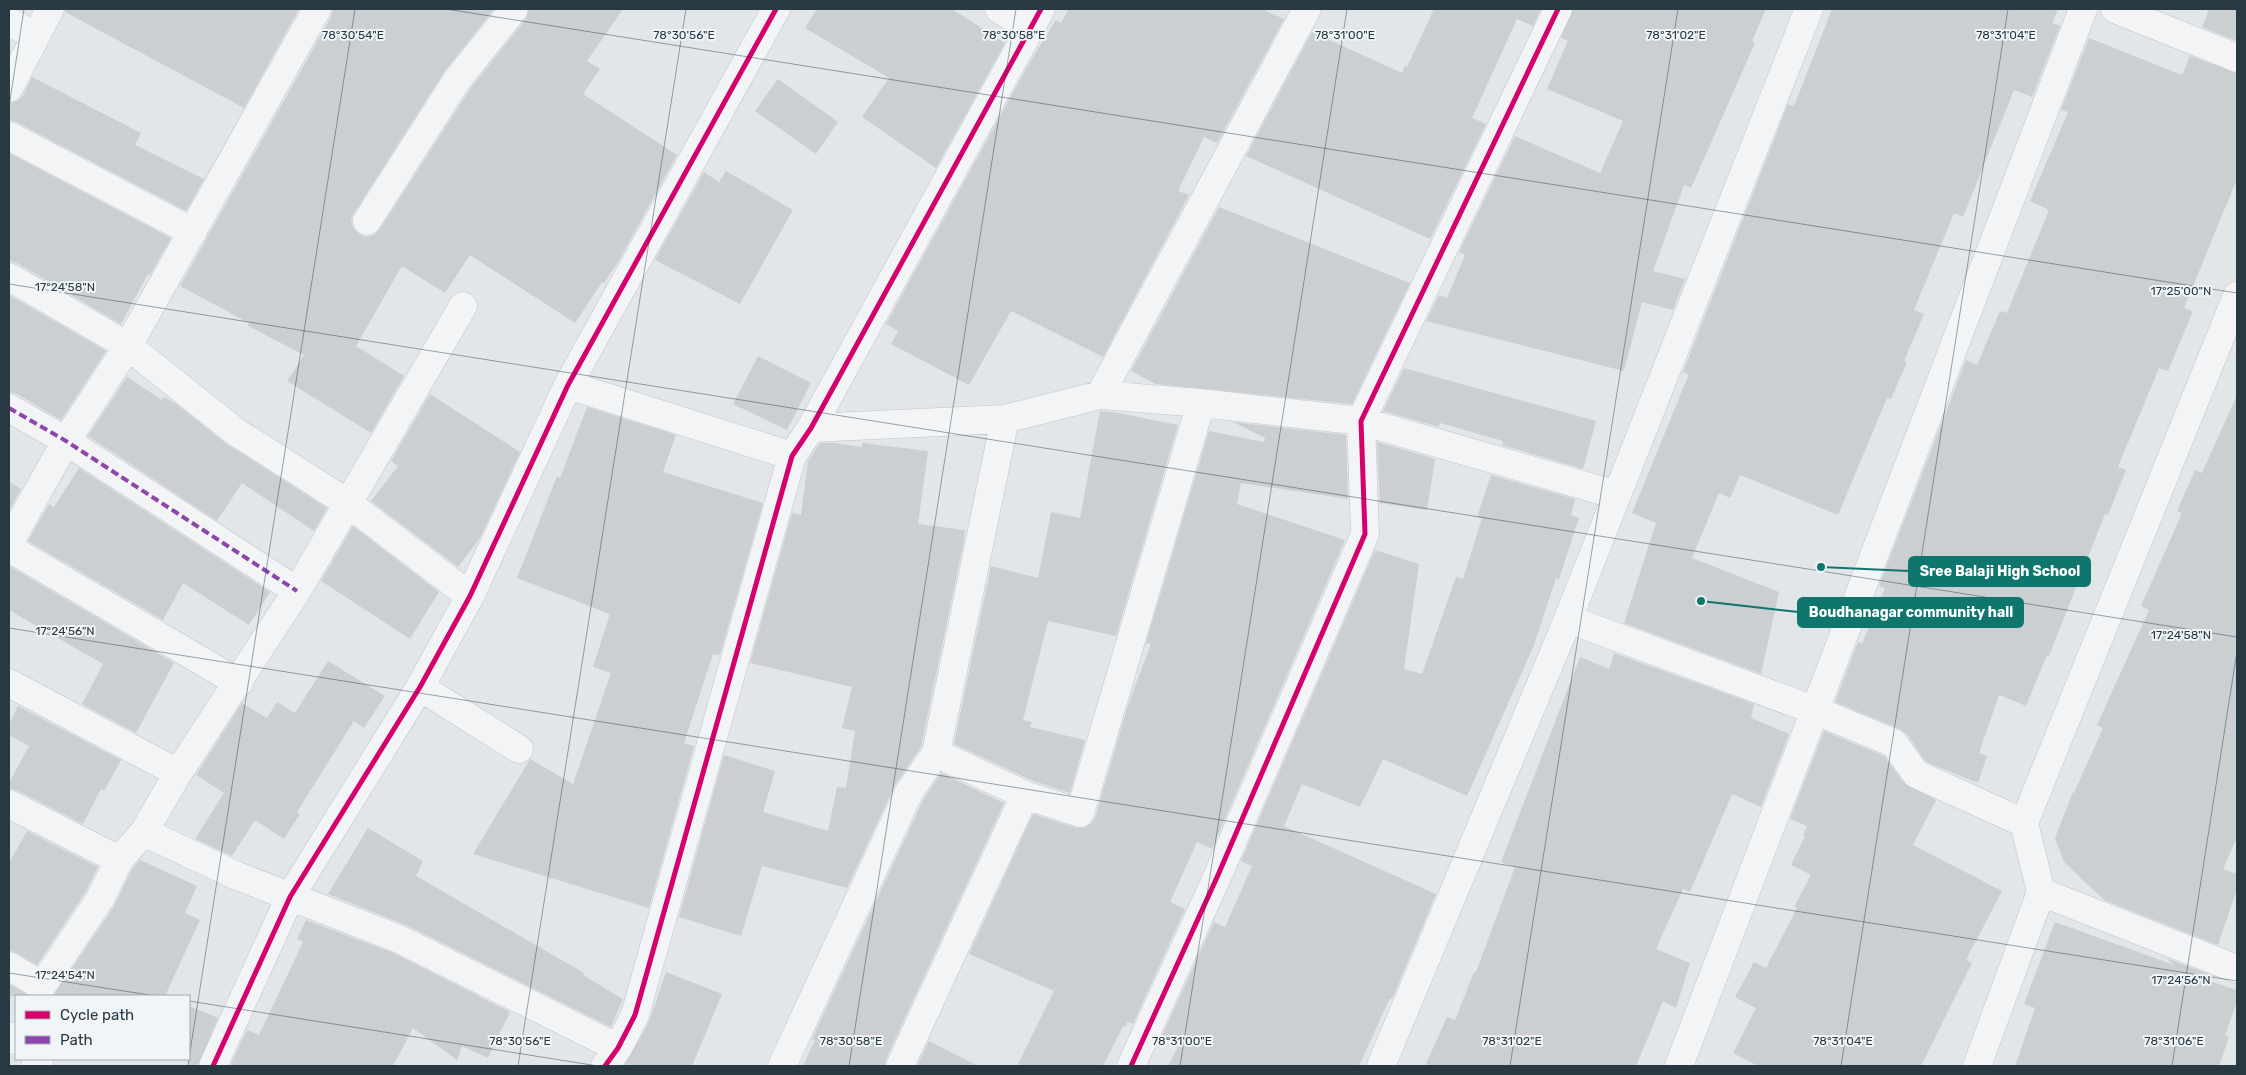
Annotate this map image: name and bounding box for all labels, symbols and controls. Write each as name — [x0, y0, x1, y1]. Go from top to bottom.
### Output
text: 78°30'54"E — [322, 28, 384, 42]
text: 78°30'56"E — [653, 28, 715, 42]
text: 78°30'58"E — [983, 28, 1045, 42]
text: 78°31'00"E — [1315, 28, 1375, 42]
text: 78°31'02"E — [1646, 28, 1706, 42]
text: 78°31'04"E — [1976, 28, 2036, 42]
text: 17°24'58"N — [35, 280, 95, 294]
text: 17°25'00"N — [2151, 284, 2211, 298]
callout: Sree Balaji High School — [1909, 557, 2090, 586]
text: Sree Balaji High School — [1920, 563, 2080, 580]
callout: Boudhanagar community hall — [1798, 598, 2023, 627]
text: Boudhanagar community hall — [1809, 604, 2013, 621]
text: 17°24'56"N — [35, 624, 95, 638]
text: 17°24'58"N — [2151, 628, 2211, 642]
text: 17°24'54"N — [35, 968, 95, 982]
text: 17°24'56"N — [2151, 973, 2211, 987]
legend — [15, 995, 190, 1060]
text: Cycle path — [60, 1006, 134, 1024]
text: Path — [60, 1031, 93, 1049]
text: 78°30'56"E — [489, 1034, 551, 1048]
text: 78°30'58"E — [820, 1034, 882, 1048]
text: 78°31'00"E — [1152, 1034, 1212, 1048]
text: 78°31'02"E — [1482, 1034, 1542, 1048]
text: 78°31'04"E — [1813, 1034, 1873, 1048]
text: 78°31'06"E — [2144, 1034, 2204, 1048]

